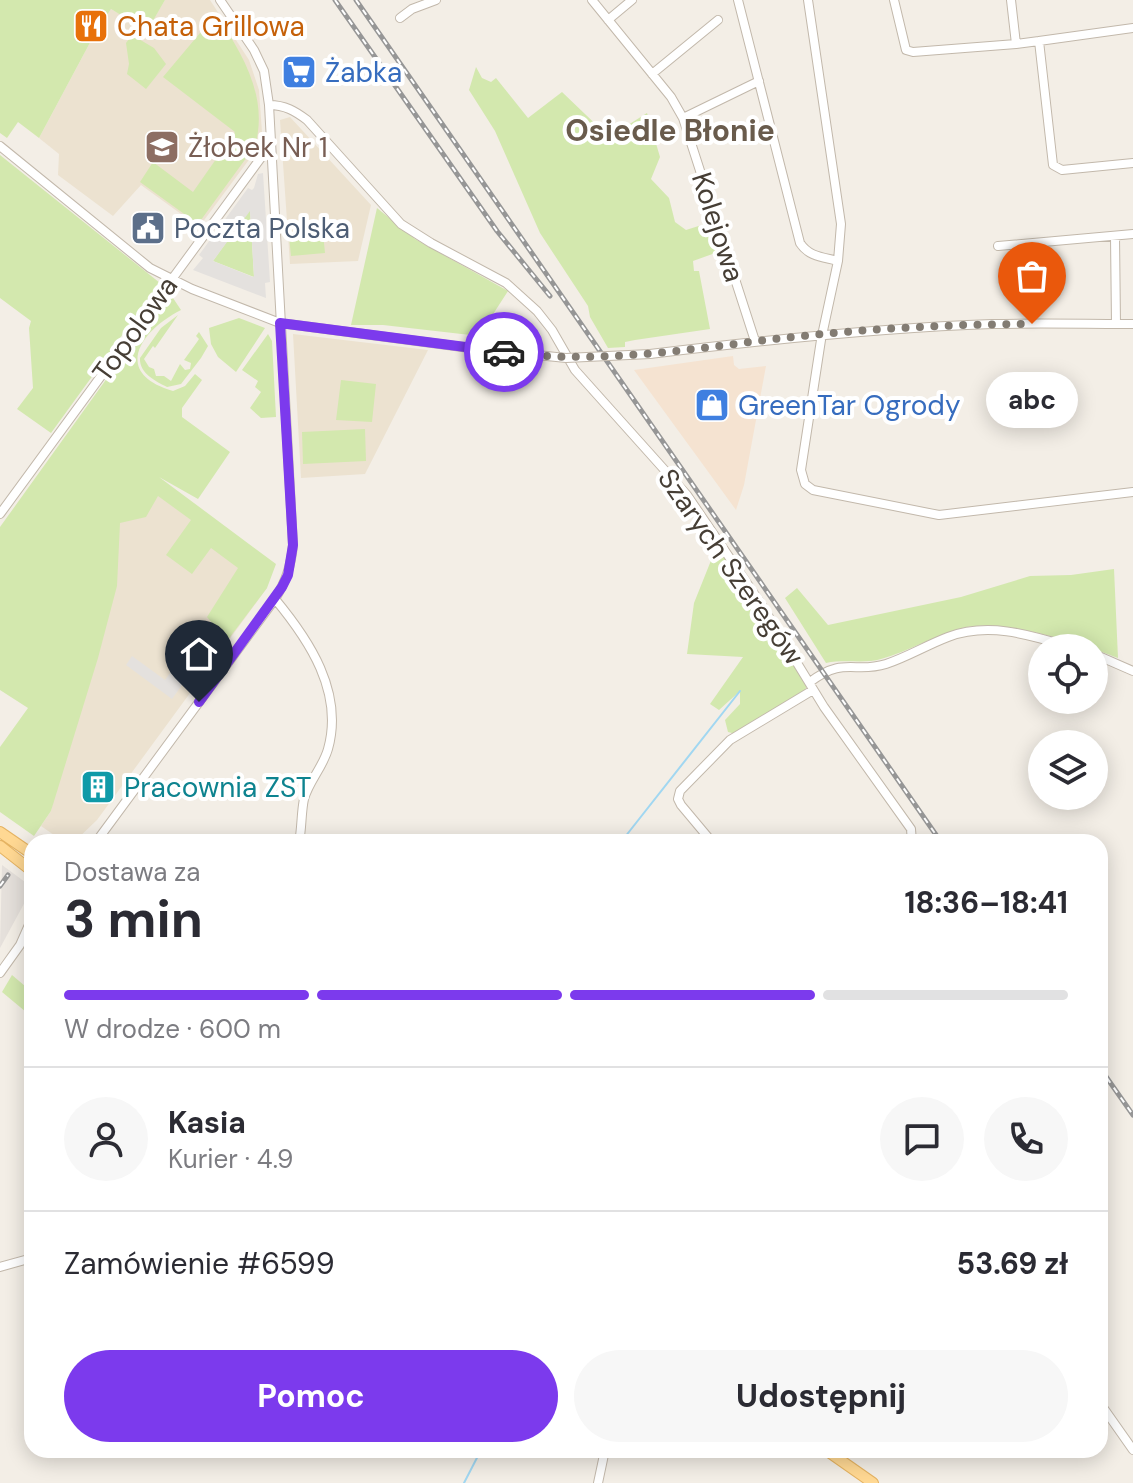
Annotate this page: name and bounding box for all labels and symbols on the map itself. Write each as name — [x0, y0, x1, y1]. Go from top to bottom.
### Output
restaurant icon: Chata Grillowa — [72, 7, 110, 45]
place label: Chata Grillowa — [117, 8, 305, 45]
supermarket icon: Żabka — [280, 53, 318, 91]
place label: Żabka — [325, 54, 402, 91]
district label: Osiedle Błonie — [565, 111, 775, 150]
school or university icon: Żłobek Nr 1 — [143, 128, 181, 166]
place label: Żłobek Nr 1 — [188, 129, 328, 166]
street label: Kolejowa — [683, 167, 753, 287]
public building icon: Poczta Polska — [129, 209, 167, 247]
place label: Poczta Polska — [174, 210, 350, 247]
pin — [998, 242, 1066, 324]
street label: Topolowa — [84, 269, 186, 389]
courier — [464, 312, 544, 392]
callout: abc — [986, 372, 1078, 428]
shop icon: GreenTar Ogrody — [693, 386, 731, 424]
place label: GreenTar Ogrody — [738, 387, 960, 424]
street label: Szarych Szeregów — [649, 462, 813, 672]
pin — [165, 620, 233, 702]
building icon: Pracownia ZST — [79, 768, 117, 806]
place label: Pracownia ZST — [124, 769, 311, 806]

